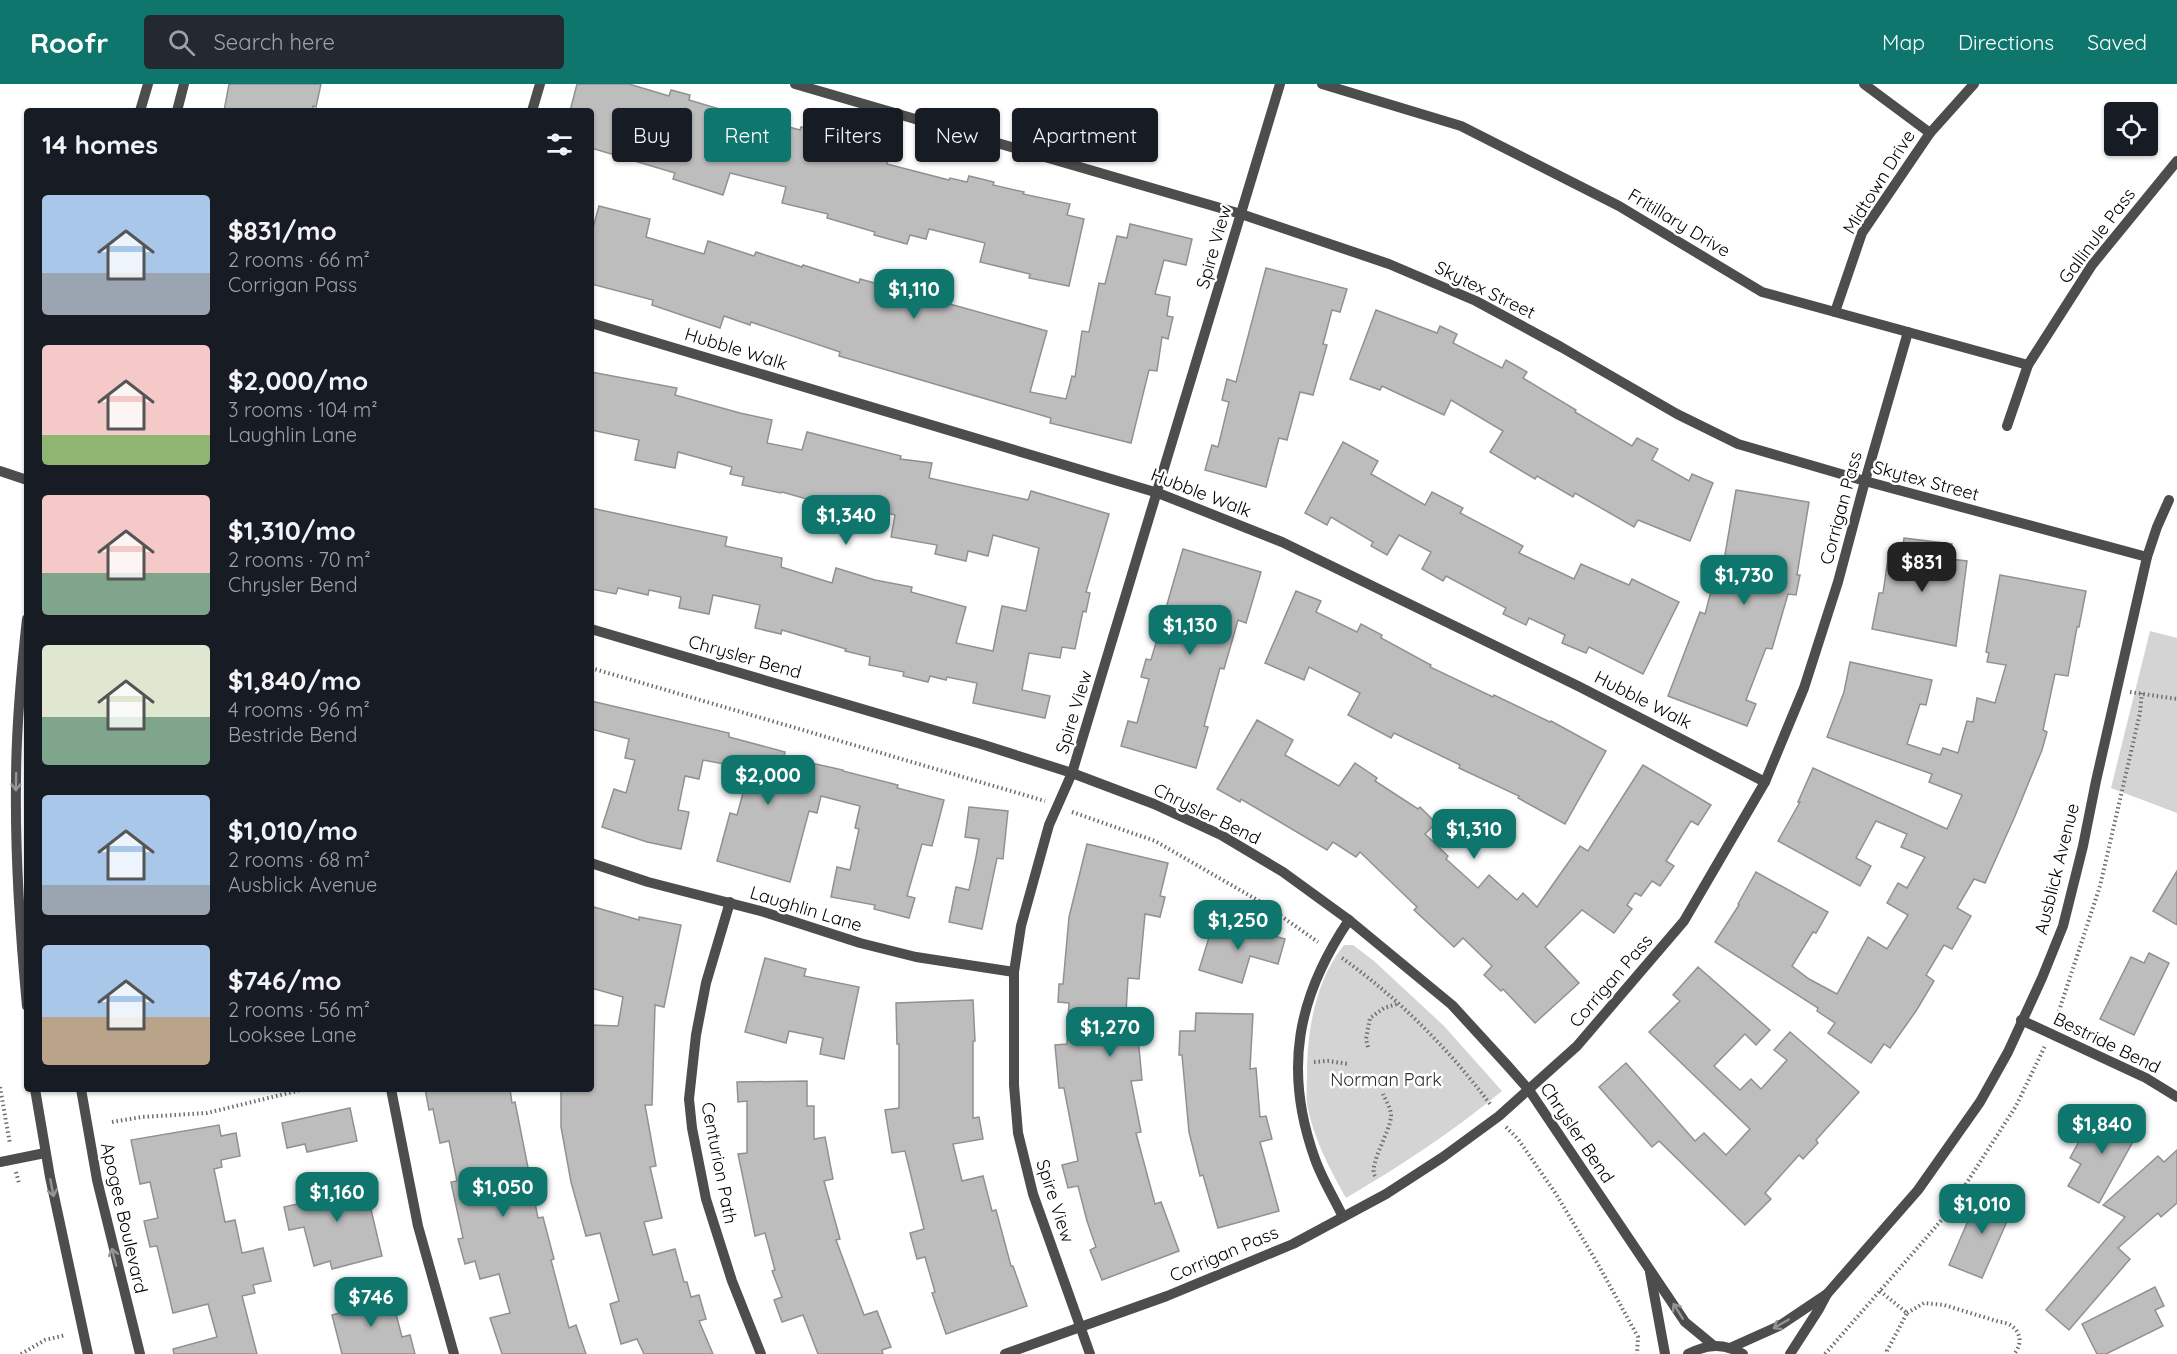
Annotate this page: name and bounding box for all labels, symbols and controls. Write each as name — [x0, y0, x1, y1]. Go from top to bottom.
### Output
search box — [144, 15, 564, 69]
text: Roofr — [30, 25, 108, 60]
icon: search — [165, 26, 198, 59]
text: Search here — [213, 28, 335, 56]
text: Map — [1882, 29, 1925, 55]
text: Directions — [1958, 29, 2054, 55]
text: Saved — [2087, 29, 2147, 55]
map controls — [2104, 102, 2158, 156]
button: locate — [2104, 102, 2158, 156]
chip: Buy — [612, 108, 692, 162]
chip: Rent — [704, 108, 791, 162]
chip: Filters — [803, 108, 903, 162]
chip: New — [915, 108, 1000, 162]
chip: Apartment — [1012, 108, 1158, 162]
street label: Midtown Drive — [1837, 125, 1920, 238]
text: 14 homes — [42, 128, 158, 161]
icon: filters — [543, 128, 576, 161]
street label: Fritillary Drive — [1624, 183, 1735, 262]
street label: Gallinule Pass — [2053, 183, 2140, 288]
street label: Spire View — [1191, 202, 1236, 291]
text: $831/mo — [228, 214, 337, 247]
icon: home — [90, 219, 162, 291]
text: 2 rooms · 66 m² — [228, 247, 370, 272]
street label: Skytex Street — [1431, 255, 1539, 324]
pin: $1,110 — [865, 269, 963, 320]
text: Corrigan Pass — [228, 272, 357, 297]
text: $1,110 — [888, 276, 940, 301]
street label: Hubble Walk — [682, 322, 790, 375]
text: $2,000/mo — [228, 364, 368, 397]
icon: home — [90, 369, 162, 441]
text: 3 rooms · 104 m² — [228, 397, 378, 422]
text: Laughlin Lane — [228, 422, 357, 447]
street label: Corrigan Pass — [1814, 449, 1867, 567]
street label: Skytex Street — [1871, 455, 1982, 506]
street label: Hubble Walk — [1148, 463, 1255, 522]
pin: $1,340 — [797, 495, 895, 546]
text: $1,340 — [816, 502, 876, 527]
text: $1,310/mo — [228, 514, 356, 547]
icon: home — [90, 519, 162, 591]
pin: $831 — [1886, 542, 1958, 593]
text: 2 rooms · 70 m² — [228, 547, 371, 572]
text: $831 — [1901, 549, 1943, 574]
pin: $1,730 — [1695, 555, 1793, 606]
text: $1,730 — [1714, 562, 1774, 587]
text: Chrysler Bend — [228, 572, 358, 597]
pin: $1,130 — [1141, 605, 1239, 656]
text: $1,130 — [1163, 612, 1217, 637]
street label: Chrysler Bend — [686, 629, 804, 684]
text: $1,840/mo — [228, 664, 361, 697]
street label: Hubble Walk — [1591, 665, 1696, 734]
street label: Spire View — [1050, 667, 1097, 756]
icon: home — [90, 669, 162, 741]
text: 4 rooms · 96 m² — [228, 697, 370, 722]
text: Bestride Bend — [228, 722, 357, 747]
pin: $2,000 — [719, 755, 817, 806]
text: $2,000 — [735, 762, 801, 787]
one-way arrow — [10, 771, 22, 791]
street label: Chrysler Bend — [1150, 778, 1265, 849]
street label: Ausblick Avenue — [2029, 801, 2084, 937]
pin: $1,310 — [1425, 809, 1523, 860]
text: $1,010/mo — [228, 814, 358, 847]
text: $1,310 — [1446, 816, 1502, 841]
icon: home — [90, 819, 162, 891]
text: 2 rooms · 68 m² — [228, 847, 370, 872]
text: Ausblick Avenue — [228, 872, 377, 897]
street label: Laughlin Lane — [747, 881, 865, 937]
pin: $1,250 — [1189, 900, 1287, 951]
text: $1,250 — [1208, 907, 1268, 932]
street label: Corrigan Pass — [1564, 929, 1657, 1032]
text: $746/mo — [228, 964, 341, 997]
icon: home — [90, 969, 162, 1041]
text: 2 rooms · 56 m² — [228, 997, 370, 1022]
pin: $1,270 — [1061, 1007, 1159, 1058]
street label: Bestride Bend — [2050, 1007, 2165, 1078]
text: $1,270 — [1080, 1014, 1140, 1039]
text: Looksee Lane — [228, 1022, 356, 1047]
park label: Norman Park — [1330, 1068, 1442, 1091]
street label: Chrysler Bend — [1535, 1078, 1620, 1187]
street label: Centurion Path — [696, 1100, 743, 1226]
pin: $1,840 — [2053, 1104, 2151, 1155]
text: $1,840 — [2072, 1111, 2132, 1136]
street label: Apogee Boulevard — [96, 1140, 153, 1296]
street label: Spire View — [1031, 1156, 1080, 1245]
pin: $1,050 — [454, 1167, 552, 1218]
pin: $1,160 — [288, 1172, 386, 1223]
text: $1,050 — [472, 1174, 534, 1199]
one-way arrow — [47, 1178, 58, 1197]
text: $1,160 — [310, 1179, 364, 1204]
pin: $1,010 — [1933, 1184, 2031, 1235]
text: $1,010 — [1953, 1191, 2011, 1216]
street label: Corrigan Pass — [1166, 1220, 1282, 1287]
one-way arrow — [108, 1248, 120, 1267]
pin: $746 — [335, 1277, 407, 1328]
text: $746 — [349, 1284, 393, 1309]
one-way arrow — [1672, 1303, 1685, 1320]
one-way arrow — [1773, 1318, 1790, 1330]

